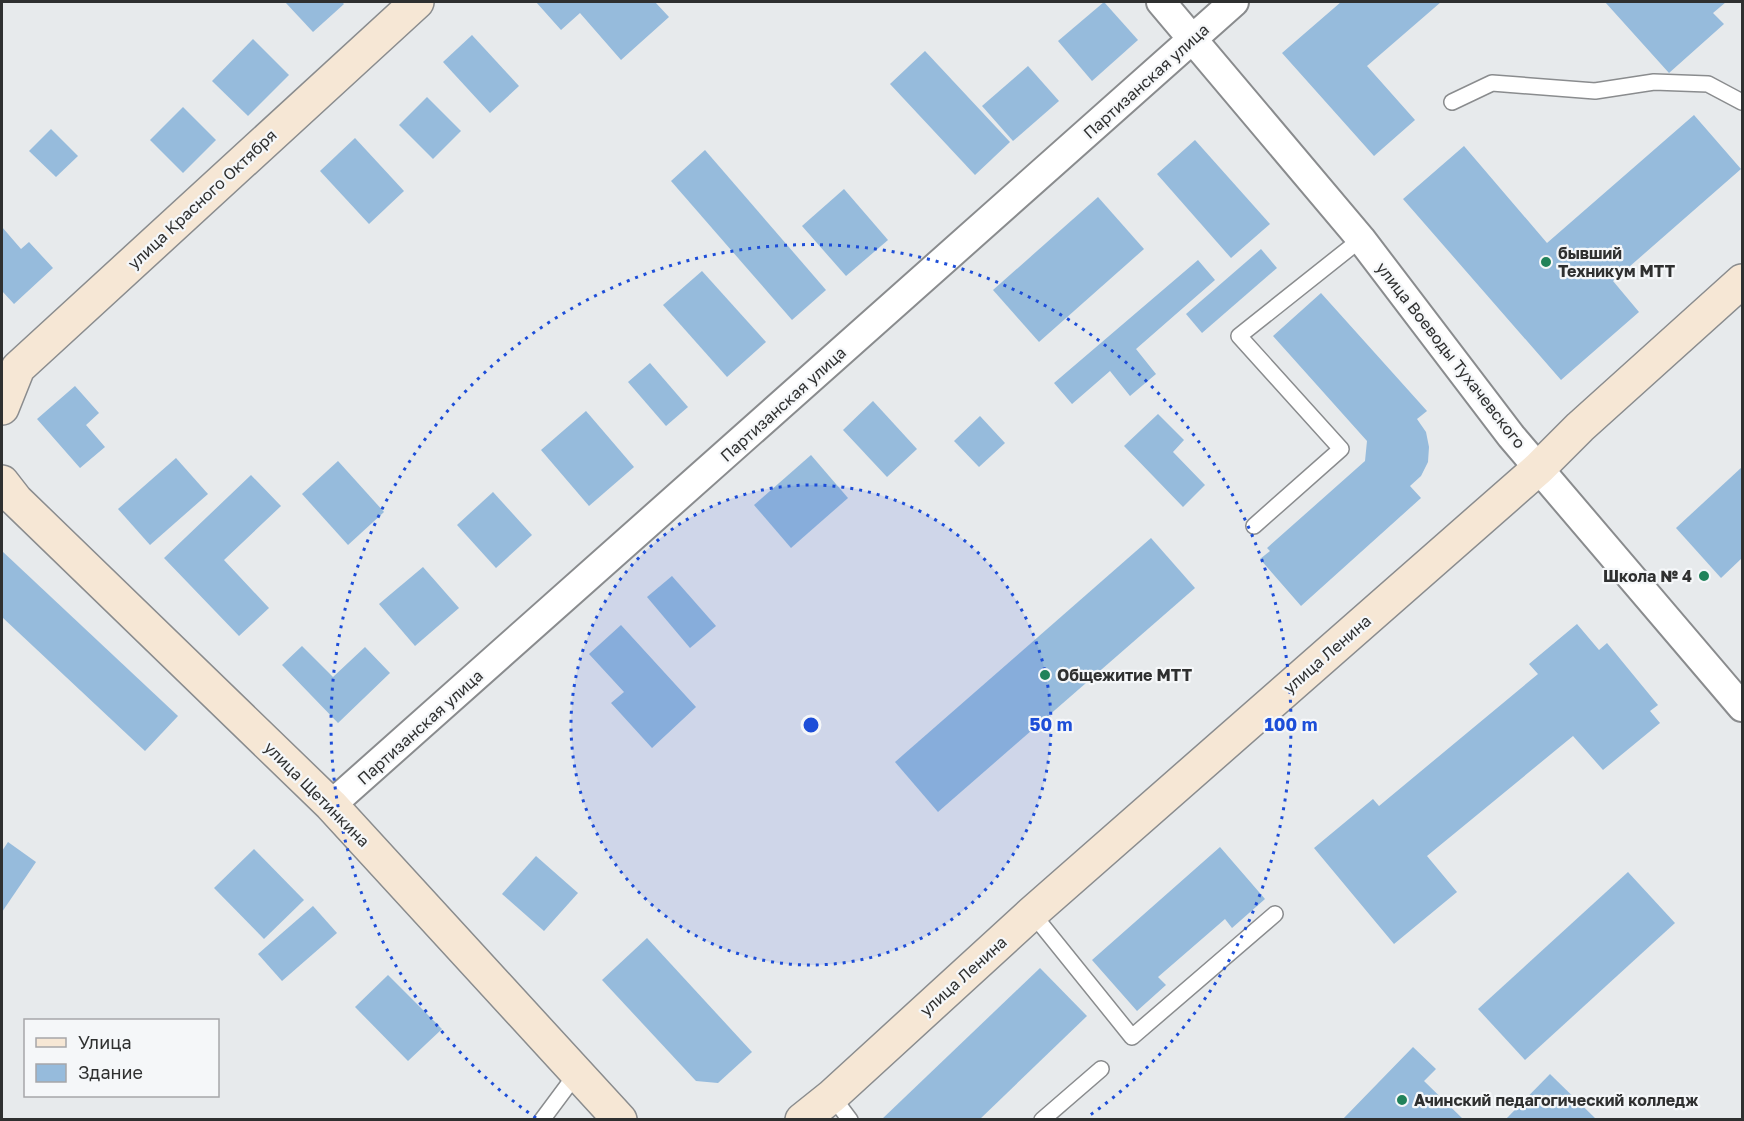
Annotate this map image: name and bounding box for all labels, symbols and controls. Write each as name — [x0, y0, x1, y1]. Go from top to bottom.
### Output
street label: Партизанская улица — [1079, 19, 1213, 143]
street label: улица Красного Октября — [123, 125, 281, 273]
place label: бывший Техникум МТТ — [1558, 243, 1676, 281]
marker: бывший Техникум МТТ — [1539, 255, 1553, 269]
street label: улица Воеводы Тухачевского — [1372, 258, 1530, 452]
street label: Партизанская улица — [716, 342, 850, 466]
place label: Школа № 4 — [1603, 566, 1692, 586]
marker: Школа № 4 — [1697, 569, 1711, 583]
street label: улица Ленина — [1279, 610, 1375, 698]
street label: Партизанская улица — [353, 665, 487, 789]
place label: Общежитие МТТ — [1057, 665, 1193, 685]
marker: Общежитие МТТ — [1038, 668, 1052, 682]
text: 50 m — [1030, 713, 1072, 735]
text: 100 m — [1265, 713, 1317, 735]
centre of rings — [801, 715, 821, 735]
street label: улица Щетинкина — [260, 737, 374, 851]
street label: улица Ленина — [915, 932, 1011, 1020]
legend — [24, 1019, 219, 1097]
text: Улица — [78, 1031, 132, 1053]
text: Здание — [78, 1061, 143, 1083]
place label: Ачинский педагогический колледж — [1414, 1090, 1698, 1110]
marker: Ачинский педагогический колледж — [1395, 1093, 1409, 1107]

